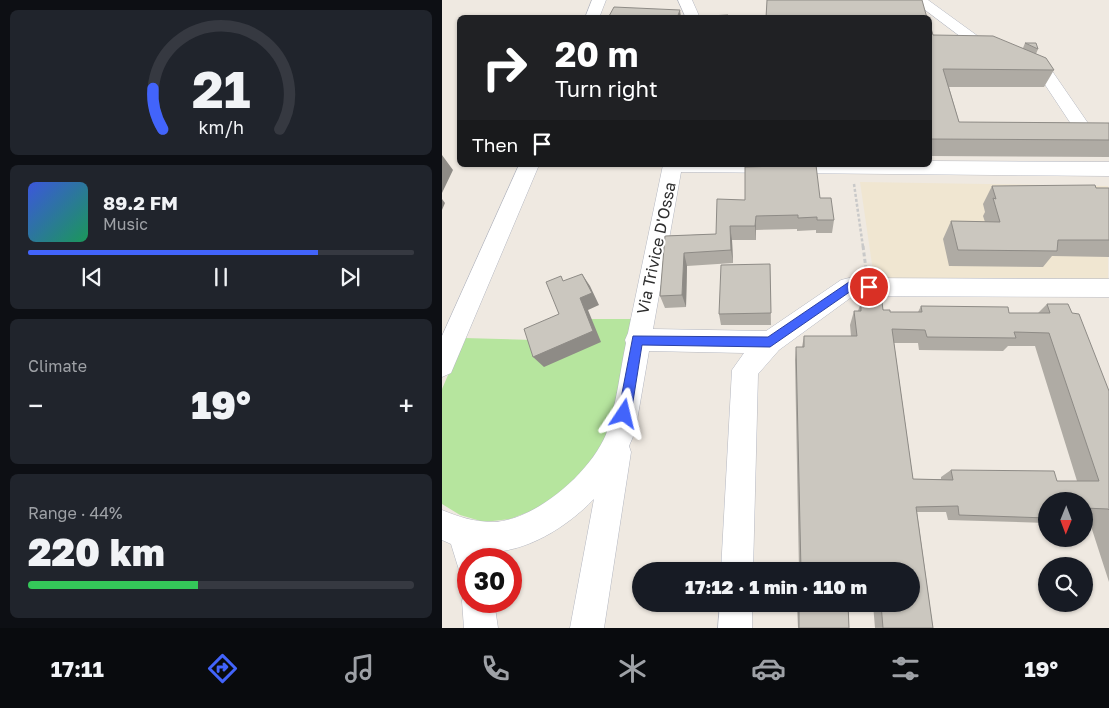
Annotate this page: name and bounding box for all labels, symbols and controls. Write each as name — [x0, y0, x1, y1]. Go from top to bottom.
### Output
text: 20 m — [555, 33, 638, 75]
icon: right — [472, 35, 537, 100]
text: 21 — [192, 57, 250, 119]
text: Turn right — [555, 75, 658, 102]
text: km/h — [198, 116, 244, 138]
icon: arrive — [528, 130, 556, 158]
text: Then — [472, 133, 518, 156]
street label: Via Trivice D'Ossa — [632, 180, 680, 316]
text: 89.2 FM — [103, 191, 178, 214]
text: Music — [103, 214, 148, 234]
icon: previous — [78, 263, 106, 291]
icon: pause — [207, 263, 235, 291]
icon: next — [336, 263, 364, 291]
pin — [848, 266, 890, 308]
icon: arrive — [855, 273, 883, 301]
text: Climate — [28, 356, 87, 376]
text: 19° — [191, 382, 251, 427]
position arrow — [597, 387, 649, 439]
text: − — [28, 389, 43, 422]
text: + — [399, 389, 414, 422]
north arrow — [1038, 492, 1093, 548]
map controls — [1038, 492, 1093, 612]
text: Range · 44% — [28, 503, 122, 523]
text: 220 km — [28, 529, 165, 574]
speed limit sign: 30 — [457, 548, 522, 613]
button: search — [1038, 557, 1093, 612]
text: 17:12 · 1 min · 110 m — [685, 575, 867, 598]
icon: directions — [205, 651, 240, 686]
icon: music — [342, 651, 377, 686]
icon: phone — [478, 651, 513, 686]
icon: climate — [615, 651, 650, 686]
icon: car — [751, 651, 786, 686]
icon: filters — [888, 651, 923, 686]
text: 17:11 — [51, 655, 104, 682]
text: 19° — [1024, 655, 1058, 682]

